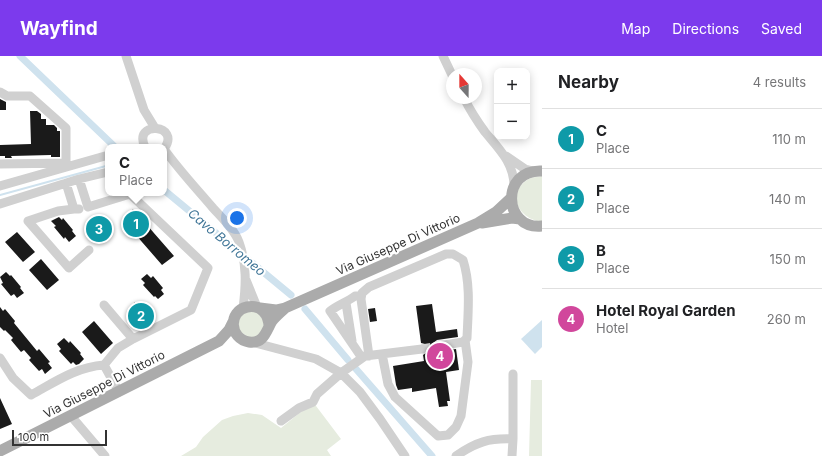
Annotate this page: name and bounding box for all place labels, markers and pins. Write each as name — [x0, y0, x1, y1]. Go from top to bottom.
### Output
pin: 1 — [123, 209, 149, 239]
pin: 3 — [86, 214, 112, 244]
pin: 2 — [128, 301, 154, 331]
pin: 4 — [427, 341, 453, 371]

